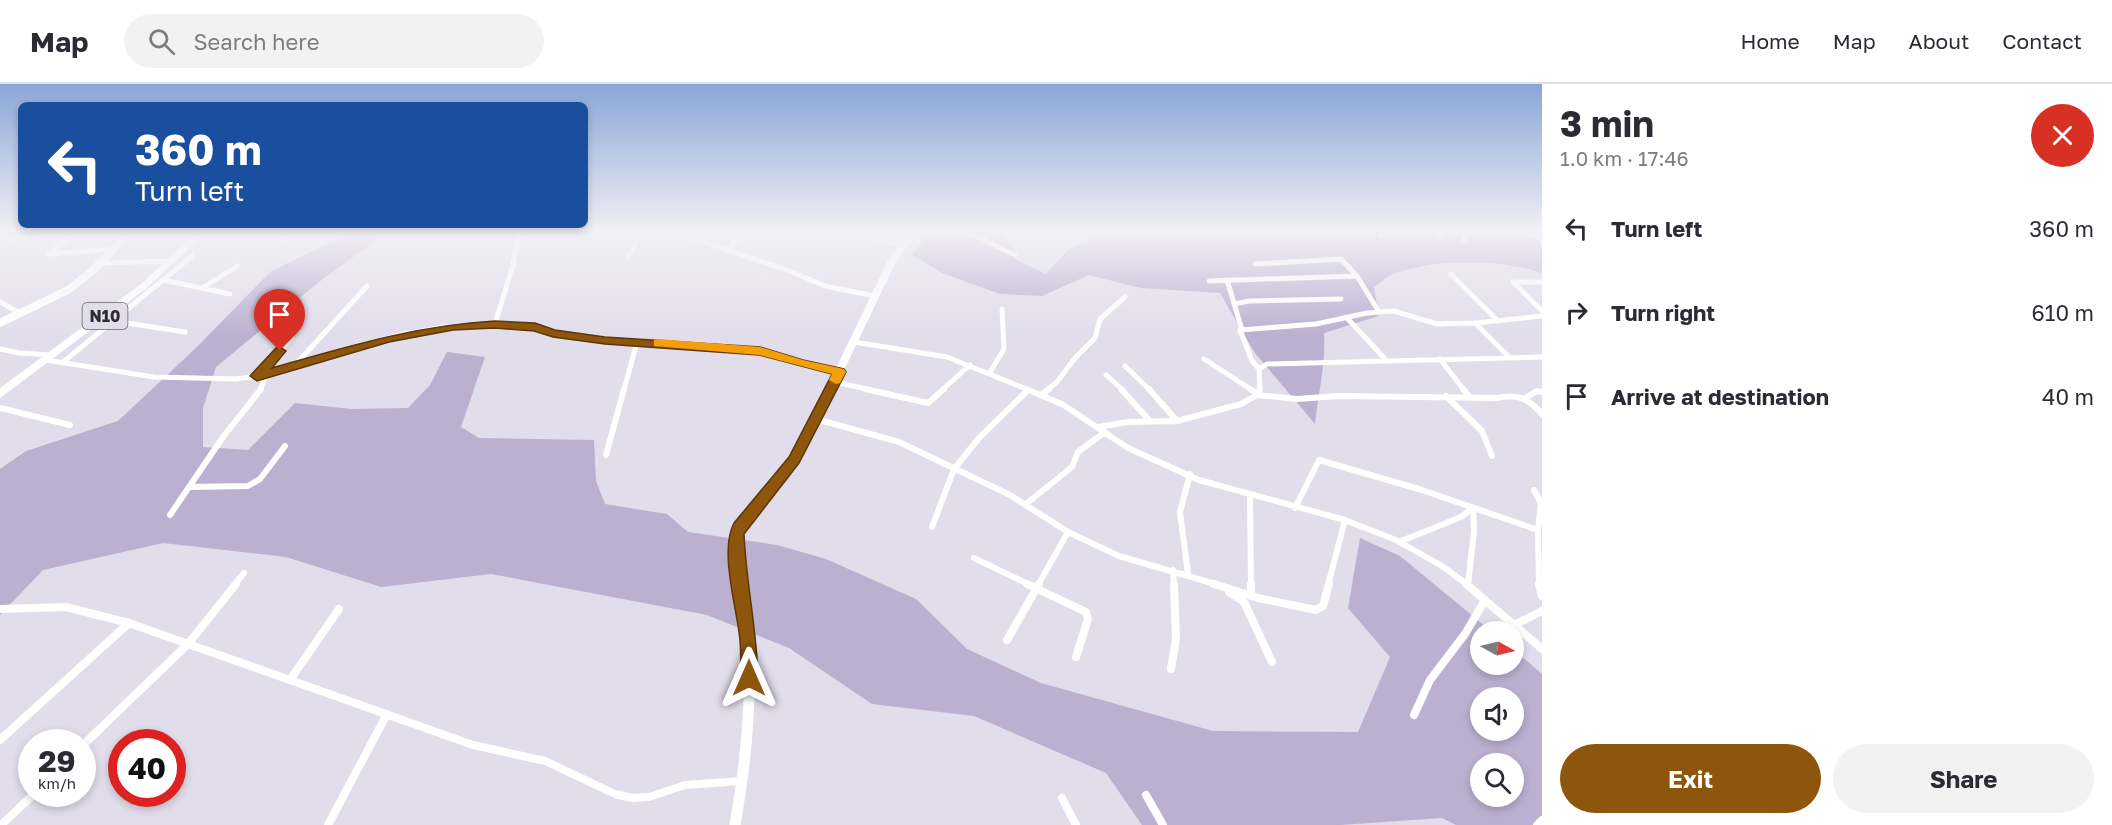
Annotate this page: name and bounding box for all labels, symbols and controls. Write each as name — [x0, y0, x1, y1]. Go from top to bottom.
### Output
search box — [124, 14, 544, 68]
text: Map — [30, 25, 88, 58]
icon: search — [145, 25, 178, 58]
text: Search here — [193, 28, 319, 55]
text: Home — [1740, 28, 1800, 54]
text: Map — [1833, 28, 1876, 54]
text: About — [1909, 28, 1969, 54]
text: Contact — [2002, 28, 2082, 54]
text: 3 min — [1560, 102, 1654, 145]
button: close — [2031, 104, 2094, 167]
text: 360 m — [135, 124, 262, 174]
icon: left — [36, 126, 114, 204]
text: 1.0 km · 17:46 — [1560, 146, 1689, 170]
text: Turn left — [135, 175, 244, 207]
icon: left — [1560, 212, 1593, 245]
text: Turn left — [1611, 215, 1702, 242]
text: 360 m — [2029, 215, 2094, 242]
pin — [254, 289, 305, 351]
icon: right — [1560, 296, 1593, 329]
icon: arrive — [263, 298, 296, 331]
text: Turn right — [1611, 299, 1715, 326]
text: 610 m — [2031, 299, 2094, 326]
road number: N10 — [82, 303, 128, 329]
icon: arrive — [1560, 380, 1593, 413]
text: Arrive at destination — [1611, 383, 1829, 410]
text: 40 m — [2042, 383, 2094, 410]
north arrow — [1470, 621, 1524, 675]
map controls — [1470, 621, 1524, 807]
position arrow — [717, 646, 781, 710]
button: sound — [1470, 687, 1524, 741]
speed limit sign: 40 — [108, 729, 186, 807]
text: 29 — [38, 743, 76, 779]
button: Exit — [1560, 744, 1821, 813]
button: Share — [1833, 744, 2094, 813]
button: search — [1470, 753, 1524, 807]
text: km/h — [38, 774, 76, 792]

